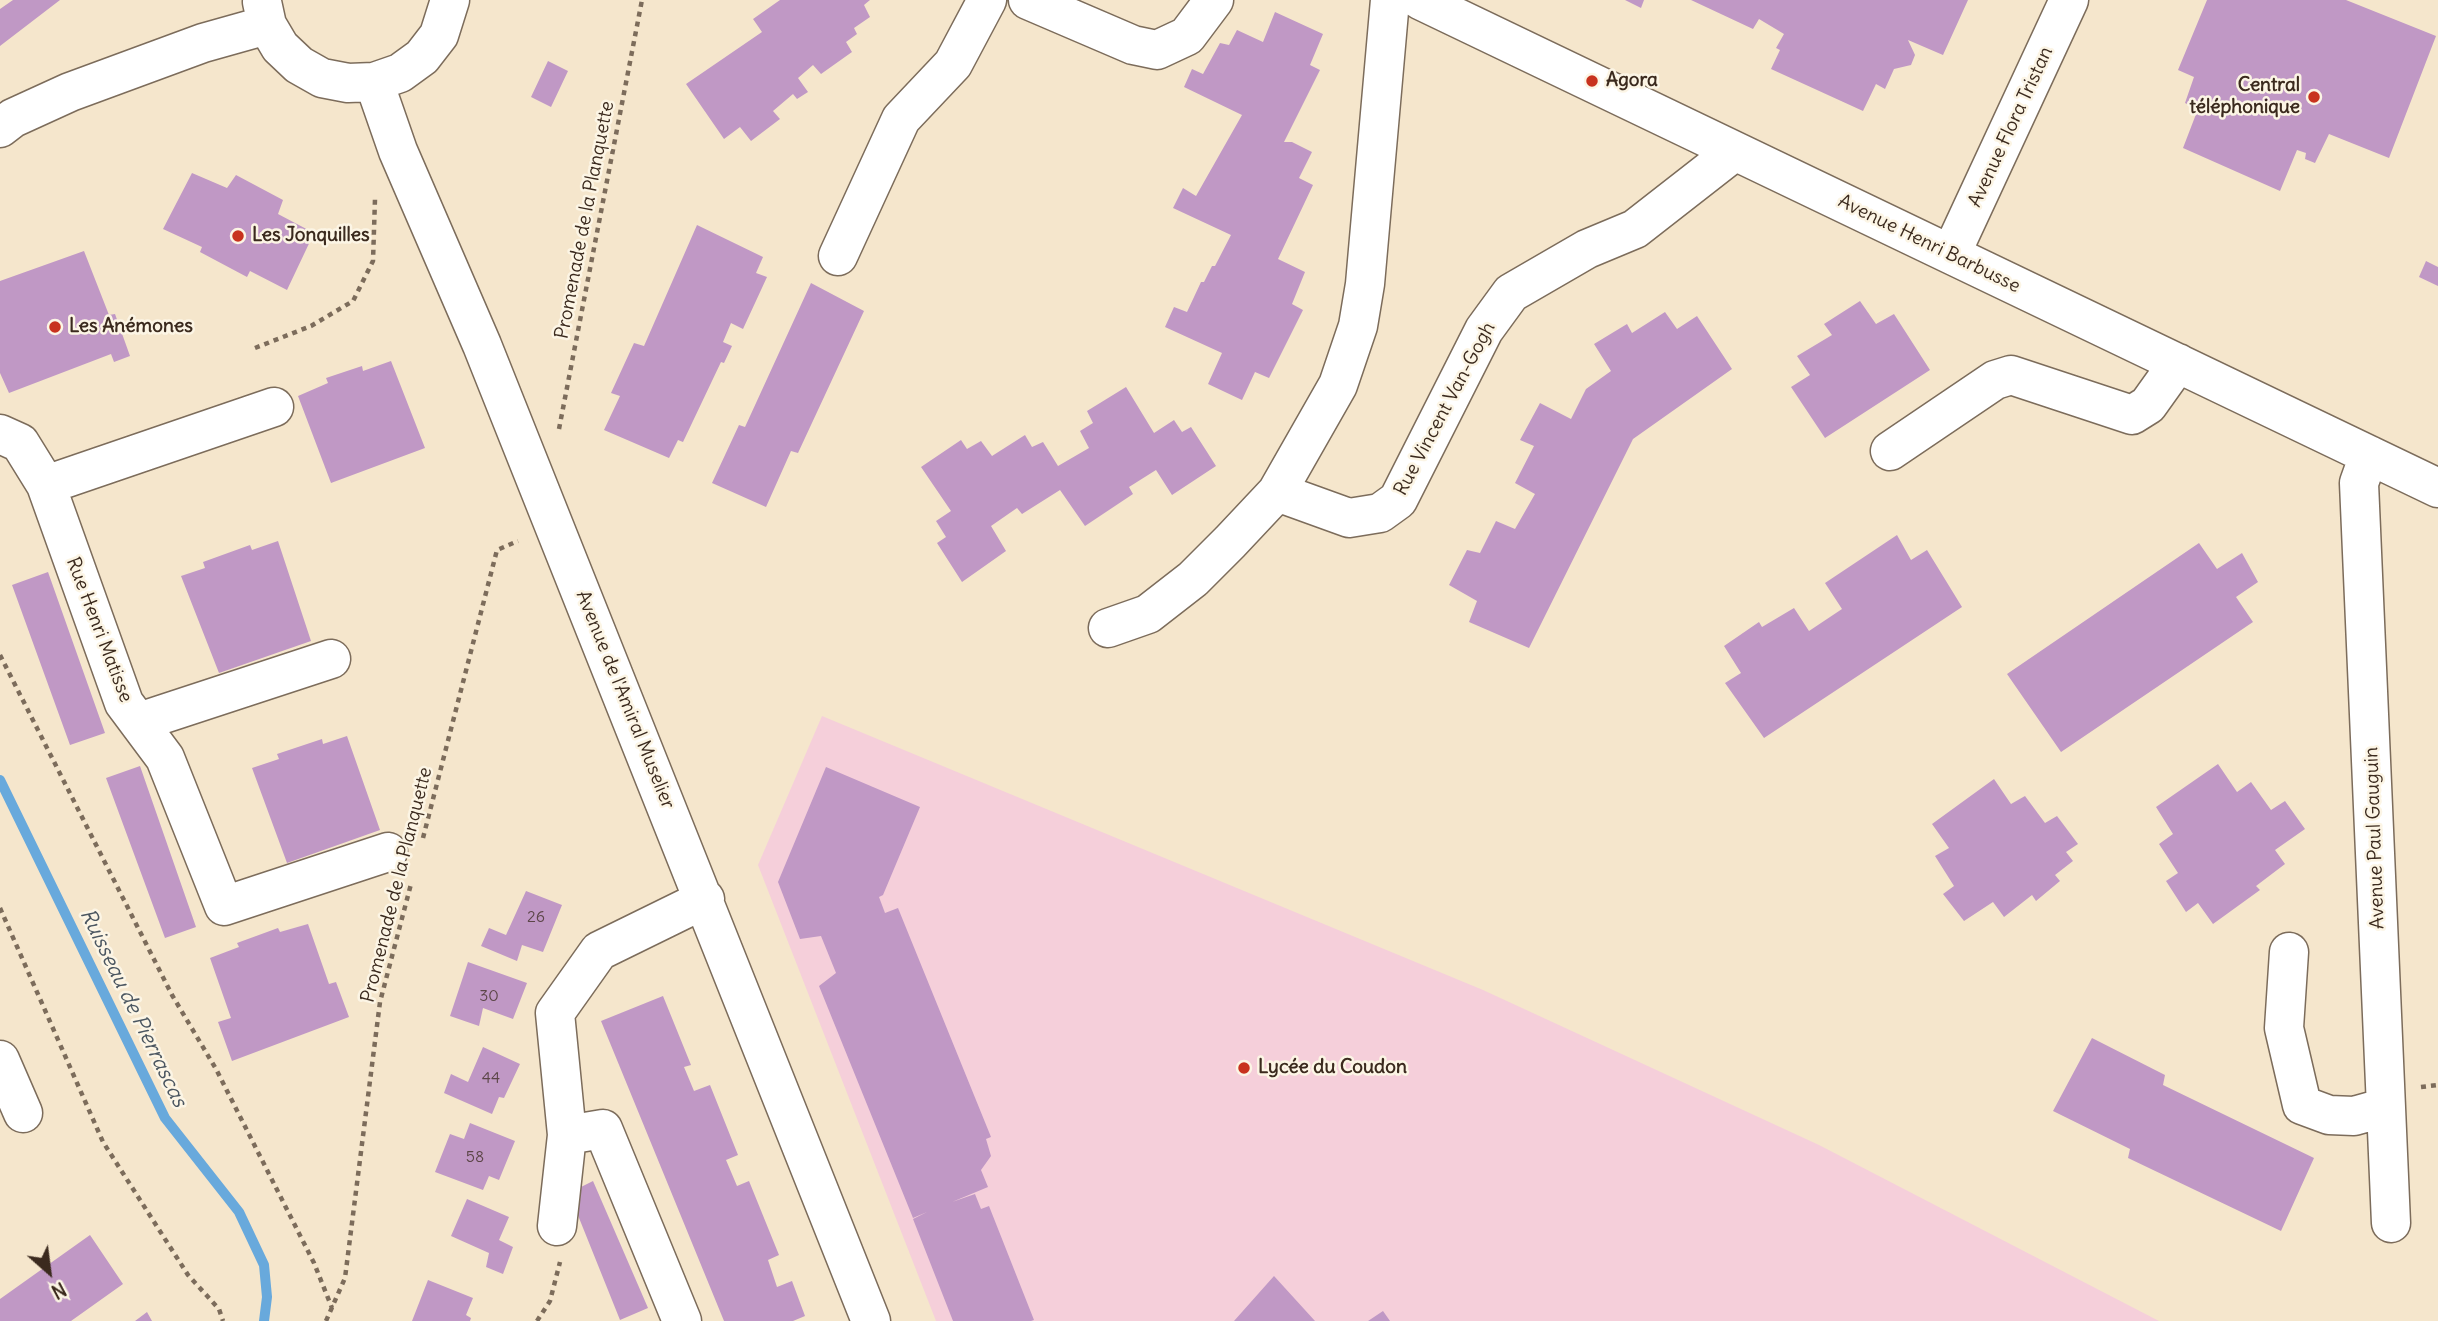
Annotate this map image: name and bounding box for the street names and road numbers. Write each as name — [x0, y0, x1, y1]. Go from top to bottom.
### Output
street label: Avenue Flora Tristan — [1964, 43, 2058, 211]
street label: Promenade de la Planquette — [551, 99, 619, 341]
street label: Avenue Henri Barbusse — [1834, 190, 2024, 298]
street label: Rue Vincent Van-Gogh — [1390, 318, 1500, 500]
street label: Rue Henri Matisse — [61, 554, 137, 706]
street label: Avenue de l'Amiral Muselier — [571, 588, 679, 812]
street label: Avenue Paul Gauguin — [2360, 747, 2390, 929]
street label: Promenade de la Planquette — [357, 765, 437, 1005]

